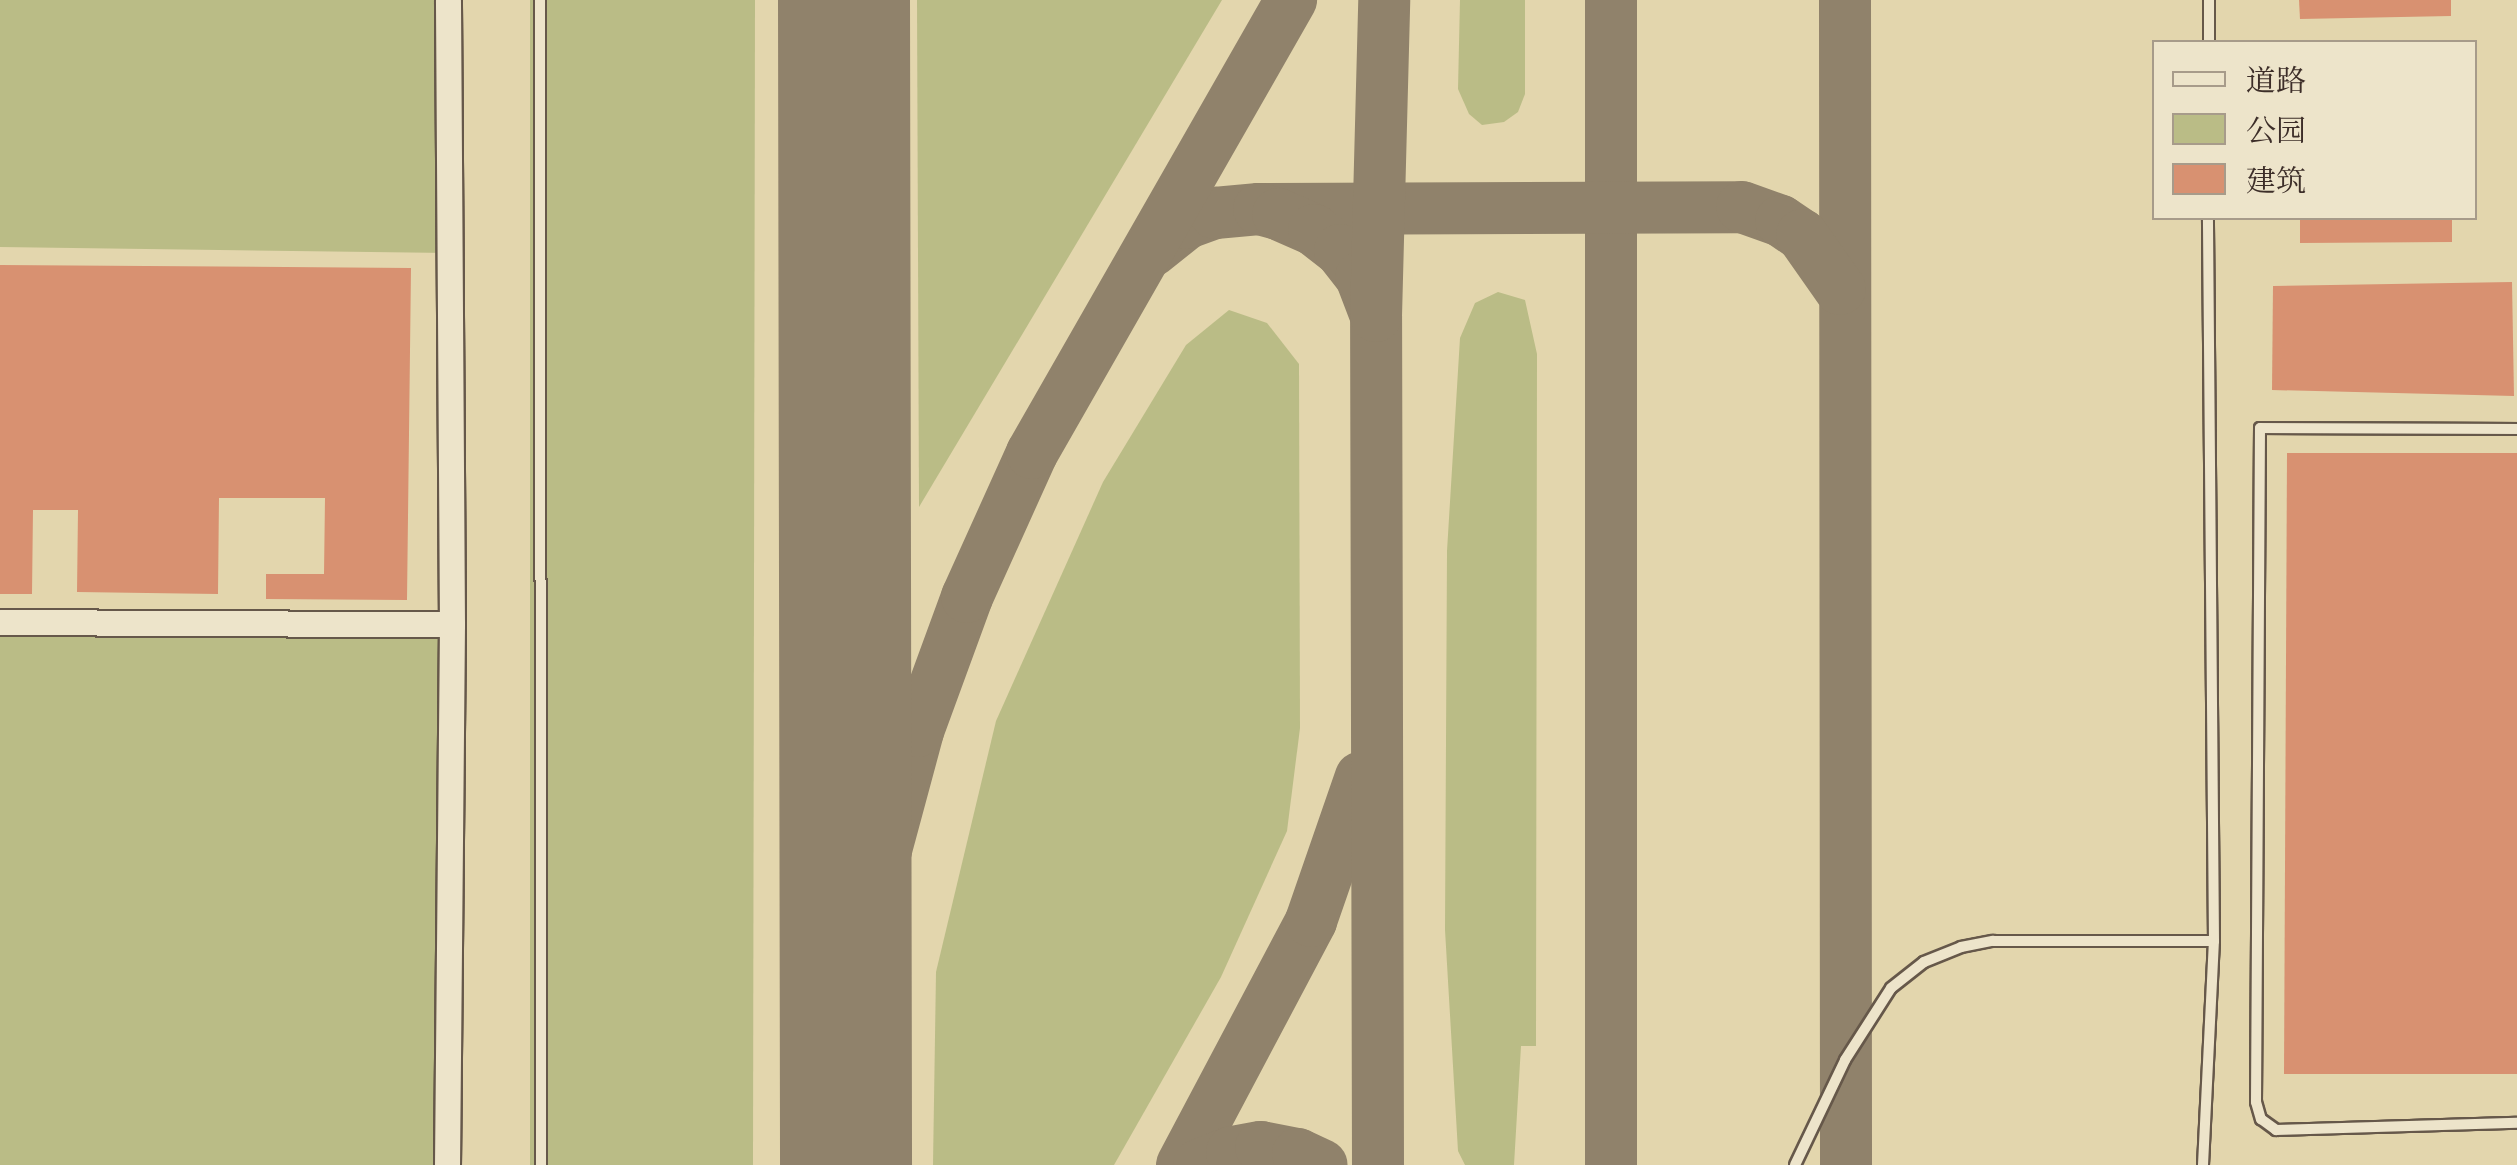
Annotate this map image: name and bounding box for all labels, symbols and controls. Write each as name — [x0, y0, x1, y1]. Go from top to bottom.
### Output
legend — [2152, 40, 2477, 220]
text: 道路 — [2246, 61, 2306, 102]
text: 公园 — [2246, 111, 2306, 152]
text: 建筑 — [2246, 161, 2306, 202]

